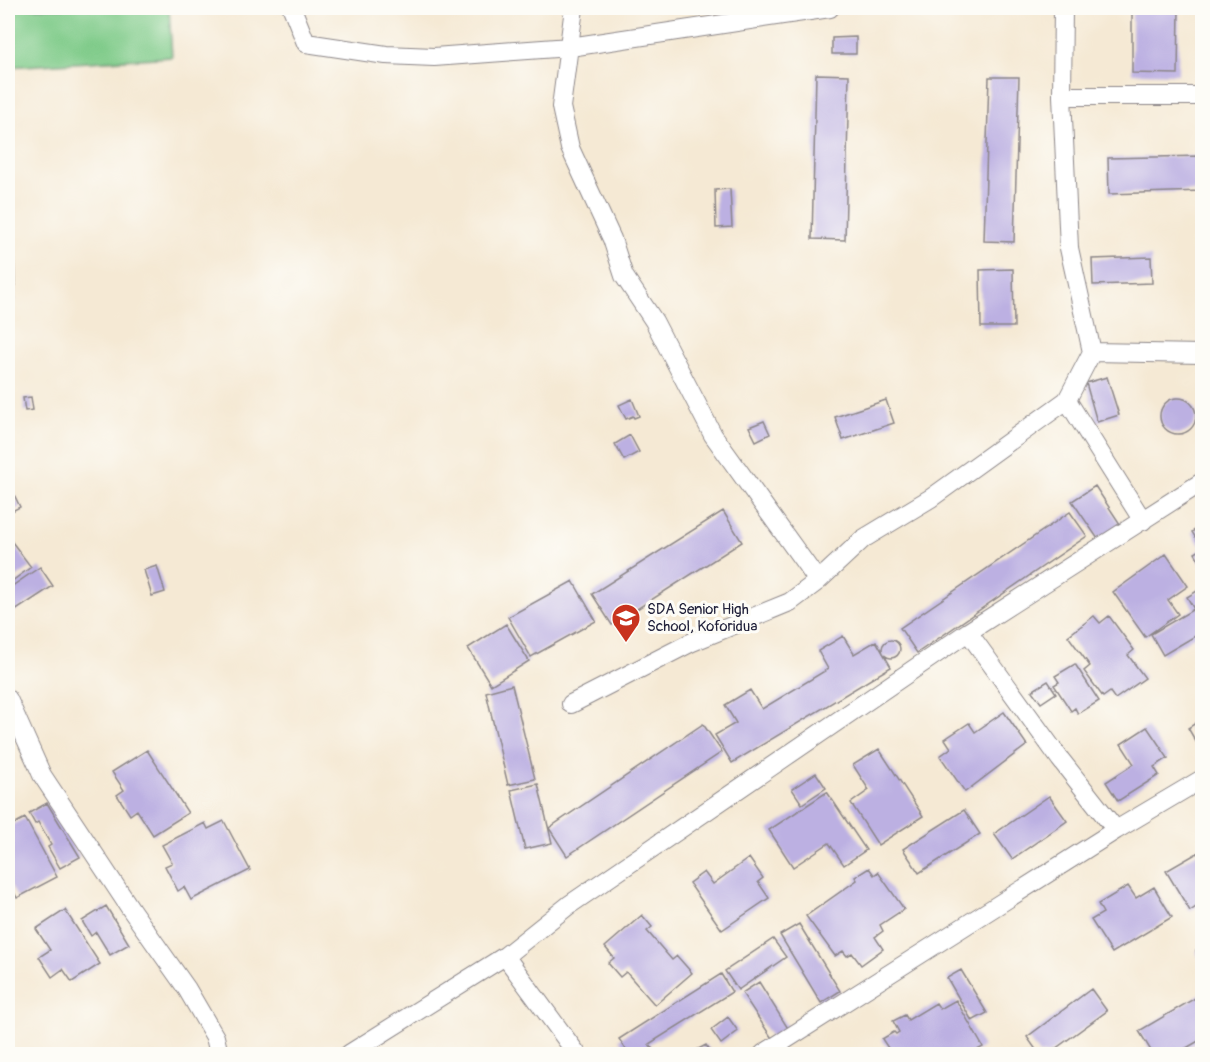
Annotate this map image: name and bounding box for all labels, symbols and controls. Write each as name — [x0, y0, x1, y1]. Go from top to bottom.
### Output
place label: SDA Senior High School, Koforidua — [647, 600, 757, 636]
school or university icon: SDA Senior High School, Koforidua — [610, 602, 642, 644]

